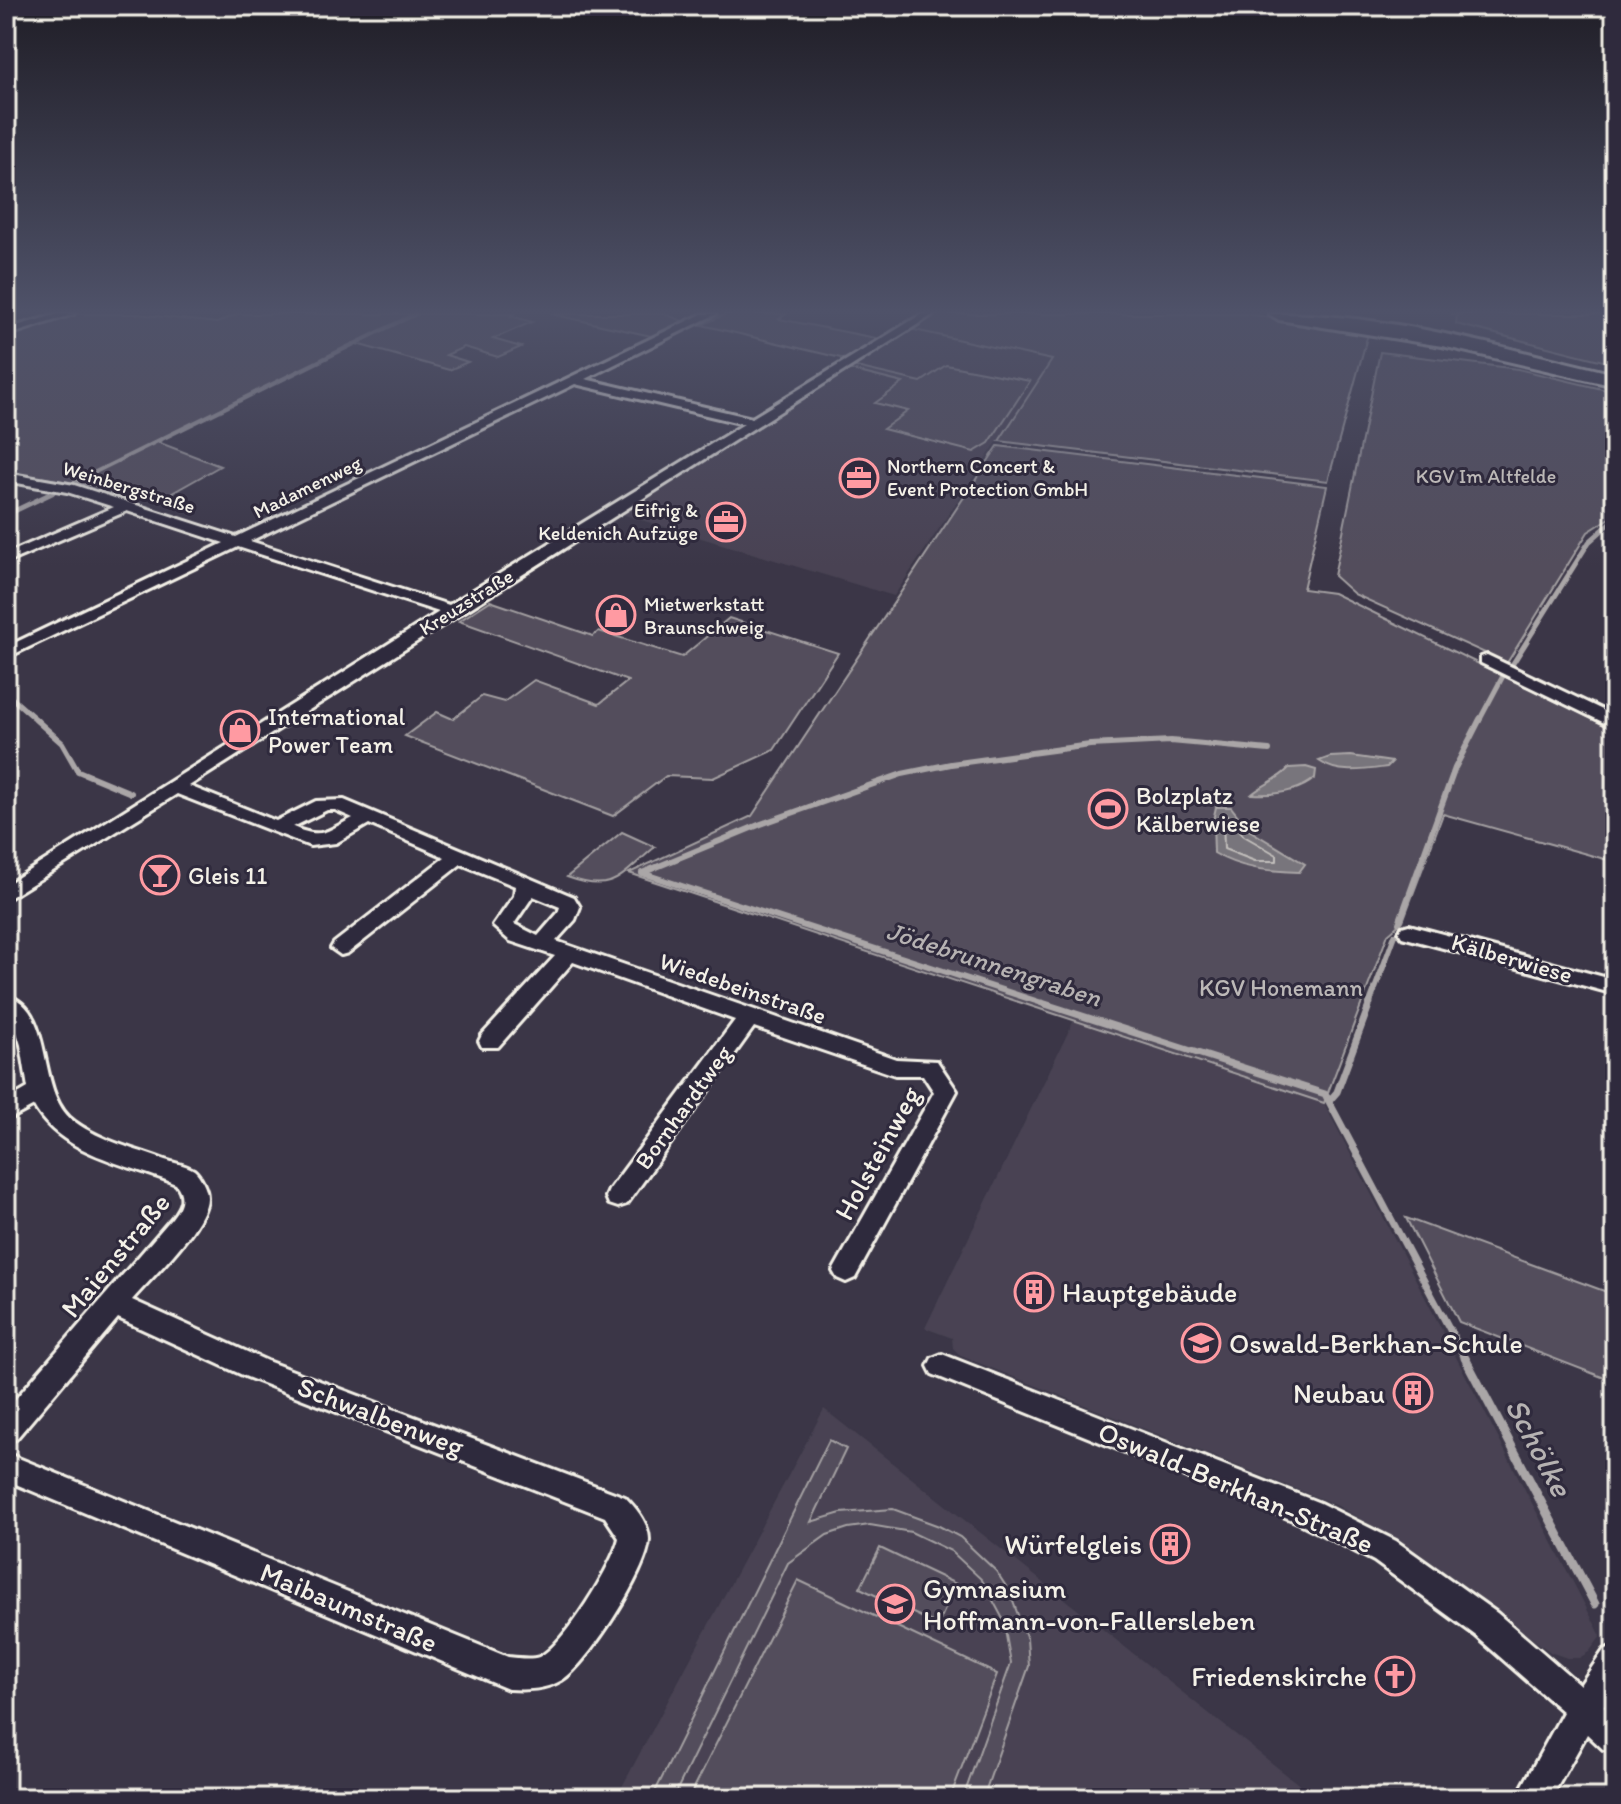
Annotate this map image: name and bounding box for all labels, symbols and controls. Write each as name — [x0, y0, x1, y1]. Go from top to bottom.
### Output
street label: Madamenweg — [249, 450, 366, 524]
place label: Northern Concert & Event Protection GmbH — [887, 454, 1088, 501]
street label: Weinbergstraße — [60, 455, 198, 519]
office icon: Northern Concert & Event Protection GmbH — [838, 457, 880, 499]
park label: KGV Im Altfelde — [1416, 464, 1556, 488]
place label: Eifrig & Keldenich Aufzüge — [538, 498, 698, 545]
office icon: Eifrig & Keldenich Aufzüge — [705, 501, 747, 543]
street label: Kreuzstraße — [415, 564, 517, 640]
place label: Mietwerkstatt Braunschweig — [644, 592, 765, 639]
shop icon: Mietwerkstatt Braunschweig — [595, 594, 637, 636]
place label: International Power Team — [268, 702, 406, 759]
shop icon: International Power Team — [219, 709, 261, 751]
place label: Bolzplatz Kälberwiese — [1136, 781, 1260, 838]
sports icon: Bolzplatz Kälberwiese — [1087, 788, 1129, 830]
bar icon: Gleis 11 — [139, 854, 181, 896]
place label: Gleis 11 — [188, 861, 267, 890]
water label: Jödebrunnengraben — [883, 914, 1105, 1014]
street label: Kälberwiese — [1448, 927, 1576, 989]
street label: Wiedebeinstraße — [656, 946, 830, 1030]
park label: KGV Honemann — [1199, 973, 1364, 1002]
street label: Bornhardtweg — [628, 1039, 738, 1175]
street label: Holsteinweg — [826, 1080, 928, 1226]
street label: Maienstraße — [53, 1186, 177, 1324]
building icon: Hauptgebäude — [1013, 1271, 1055, 1313]
place label: Hauptgebäude — [1062, 1275, 1237, 1309]
school or university icon: Oswald-Berkhan-Schule — [1180, 1322, 1222, 1364]
place label: Oswald-Berkhan-Schule — [1229, 1326, 1523, 1360]
street label: Schwalbenweg — [293, 1369, 470, 1464]
building icon: Neubau — [1392, 1372, 1434, 1414]
place label: Neubau — [1293, 1376, 1385, 1410]
water label: Schölke — [1497, 1391, 1582, 1504]
street label: Oswald-Berkhan-Straße — [1093, 1414, 1379, 1560]
building icon: Würfelgleis — [1149, 1523, 1191, 1565]
place label: Würfelgleis — [1004, 1527, 1142, 1561]
street label: Maibaumstraße — [255, 1554, 443, 1660]
place label: Gymnasium Hoffmann-von-Fallersleben — [923, 1571, 1255, 1637]
school or university icon: Gymnasium Hoffmann-von-Fallersleben — [874, 1583, 916, 1625]
church icon: Friedenskirche — [1374, 1655, 1416, 1697]
place label: Friedenskirche — [1191, 1659, 1367, 1693]

